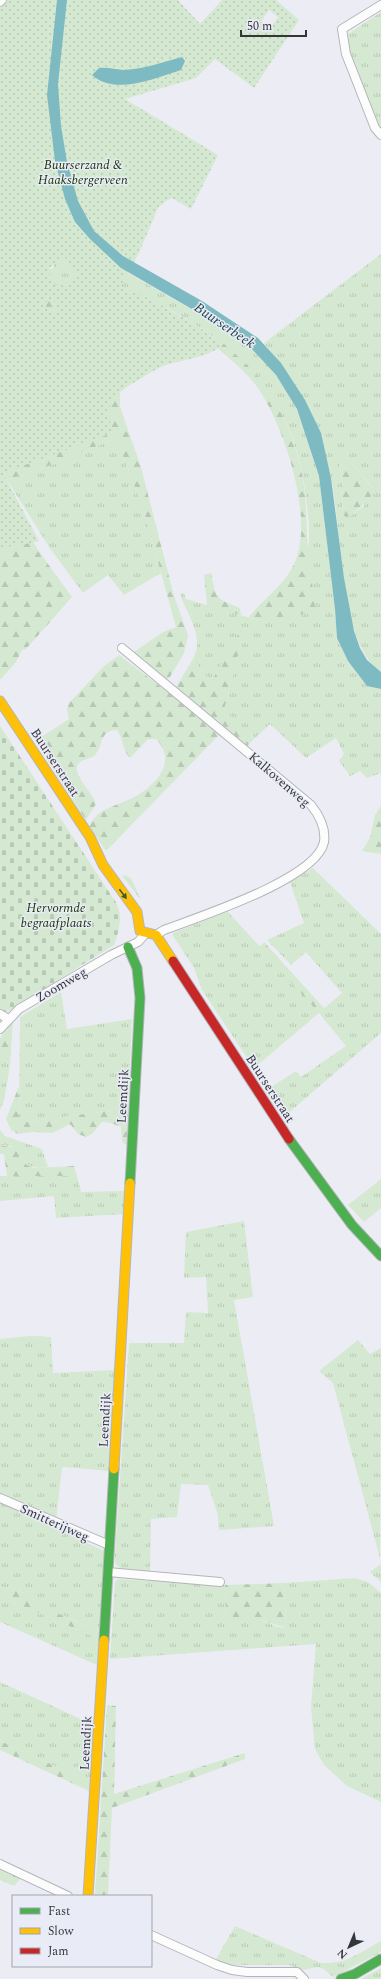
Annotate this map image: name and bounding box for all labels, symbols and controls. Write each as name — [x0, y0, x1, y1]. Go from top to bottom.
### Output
scale bar — [241, 12, 306, 38]
text: 50 m — [247, 17, 272, 36]
park label: Buurserzand & Haaksbergerveen — [38, 155, 128, 190]
water label: Buurserbeek — [190, 297, 260, 354]
street label: Buurserstraat — [25, 724, 85, 801]
street label: Kalkovenweg — [244, 747, 315, 812]
one-way arrow — [119, 889, 127, 900]
park label: Hervormde begraafplaats — [21, 898, 92, 933]
street label: Zoomweg — [32, 962, 91, 1008]
street label: Buurserstraat — [240, 1050, 300, 1127]
street label: Leemdijk — [112, 1068, 134, 1124]
street label: Leemdijk — [94, 1392, 116, 1448]
street label: Smitterijweg — [17, 1499, 92, 1547]
street label: Leemdijk — [75, 1715, 97, 1771]
legend — [12, 1895, 152, 1967]
text: Fast — [48, 1902, 70, 1921]
text: Slow — [48, 1922, 74, 1941]
north arrow — [329, 1927, 369, 1967]
text: Jam — [48, 1942, 69, 1961]
text: N — [333, 1945, 352, 1963]

